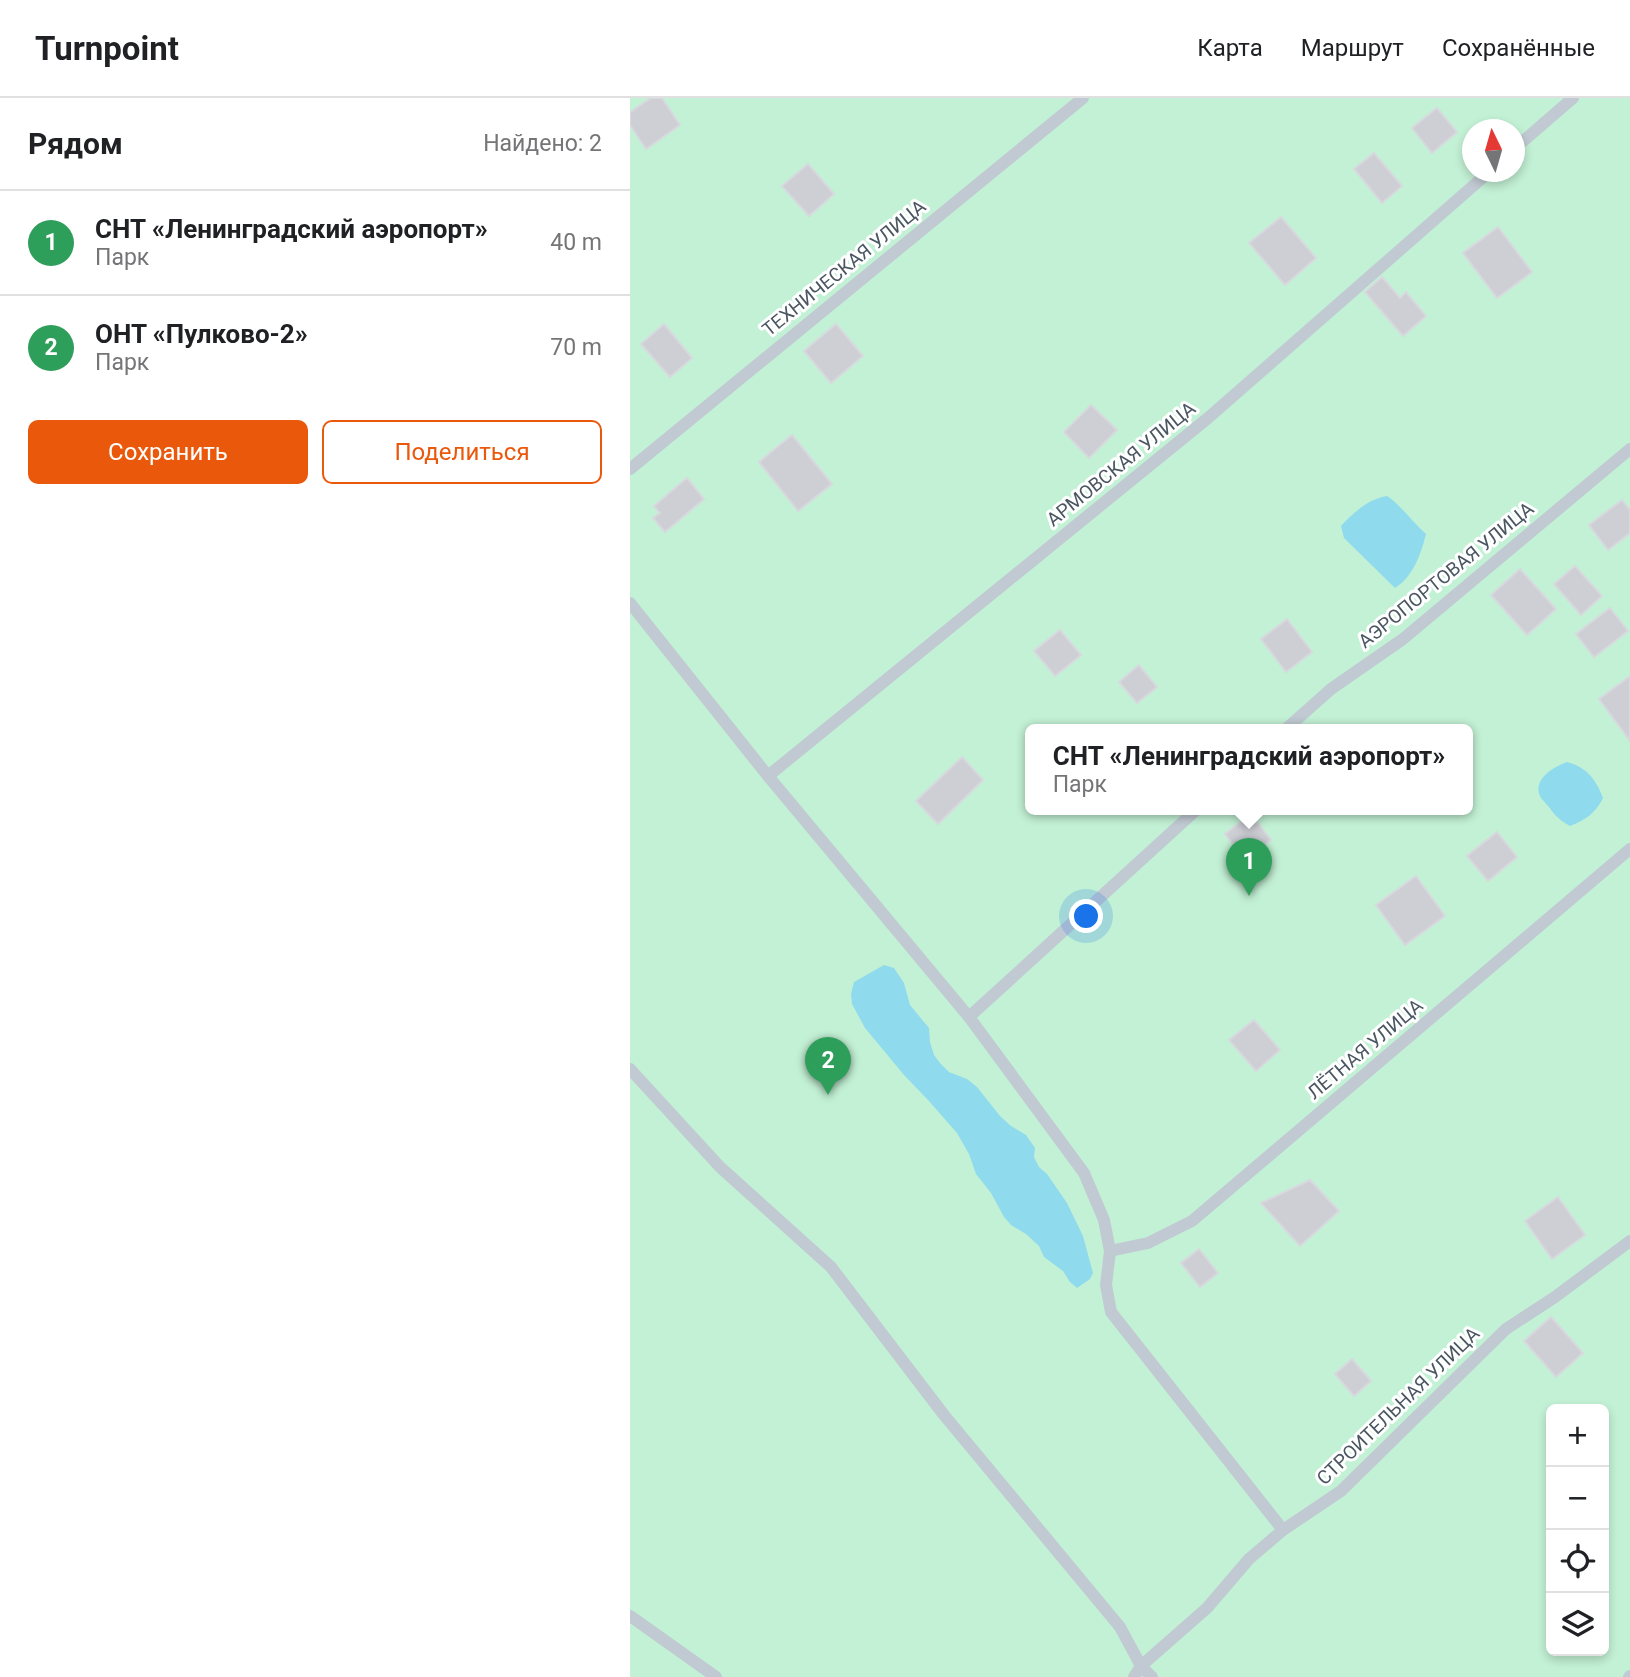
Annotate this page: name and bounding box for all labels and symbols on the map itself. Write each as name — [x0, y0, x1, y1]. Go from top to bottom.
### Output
north arrow — [1462, 119, 1525, 182]
street label: ТЕХНИЧЕСКАЯ УЛИЦА — [758, 195, 931, 341]
street label: АРМОВСКАЯ УЛИЦА — [1042, 397, 1200, 531]
street label: АЭРОПОРТОВАЯ УЛИЦА — [1354, 497, 1539, 653]
pin: 1 — [1226, 838, 1272, 896]
your location — [1069, 899, 1103, 933]
street label: ЛЁТНАЯ УЛИЦА — [1303, 994, 1428, 1104]
pin: 2 — [805, 1037, 851, 1095]
street label: СТРОИТЕЛЬНАЯ УЛИЦА — [1312, 1322, 1485, 1490]

